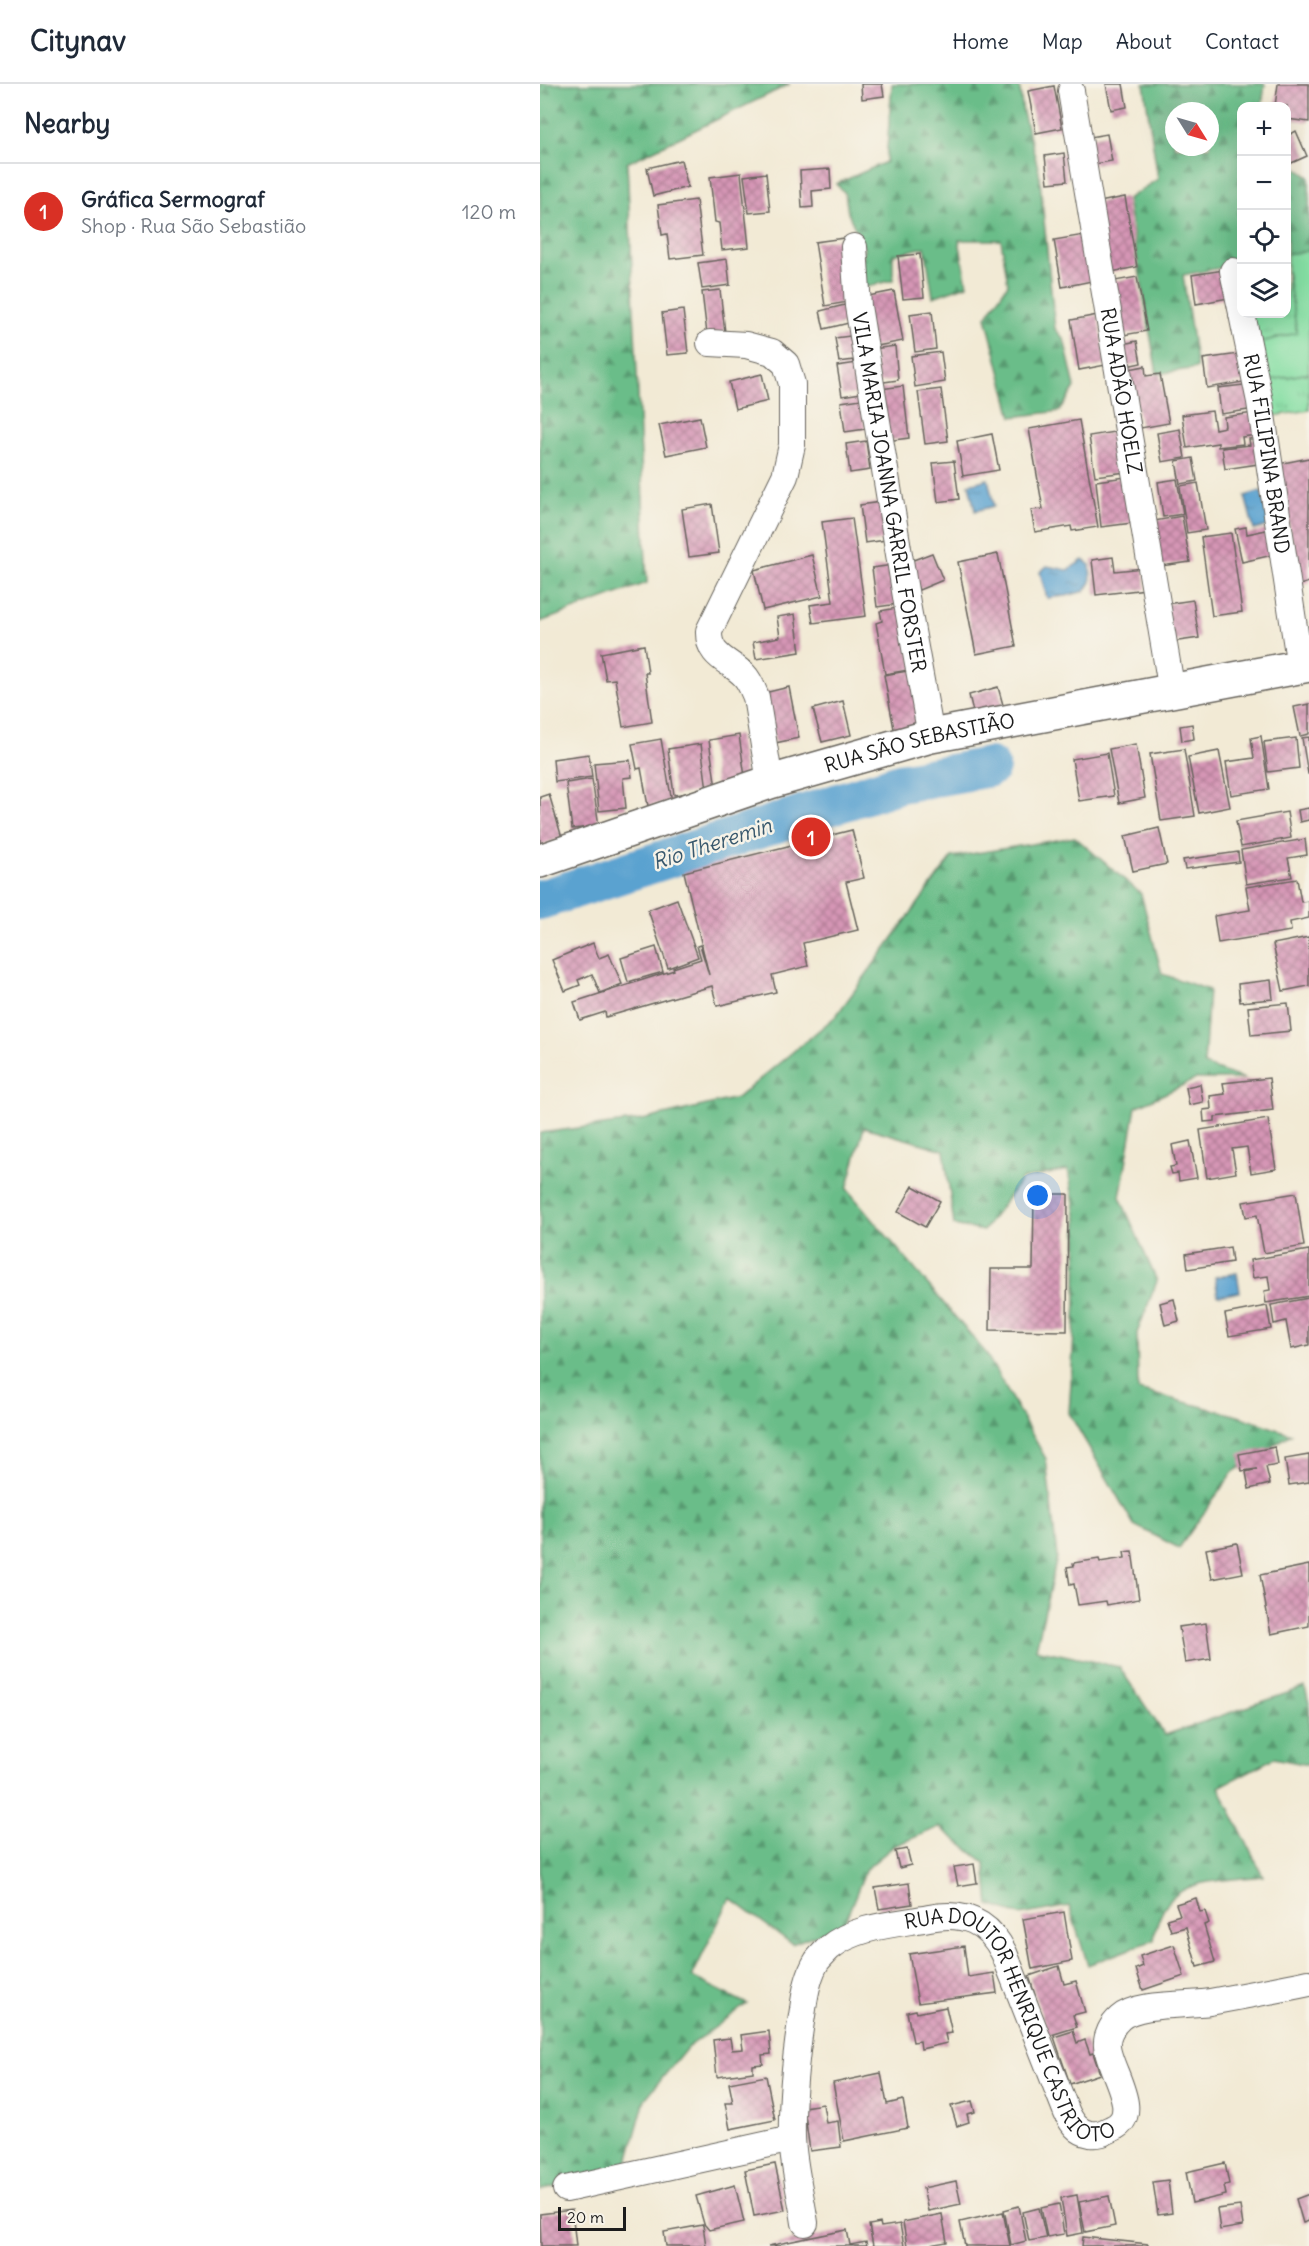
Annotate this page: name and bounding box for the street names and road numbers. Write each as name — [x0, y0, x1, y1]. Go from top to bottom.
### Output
street label: RUA ADÃO HOELZ — [1096, 306, 1148, 476]
street label: VILA MARIA JOANNA GARRIL FORSTER — [847, 310, 932, 674]
street label: RUA FILIPINA BRAND — [1238, 351, 1296, 555]
street label: RUA SÃO SEBASTIÃO — [821, 707, 1017, 778]
street label: RUA DOUTOR HENRIQUE CASTRIOTO — [902, 1903, 1119, 2146]

